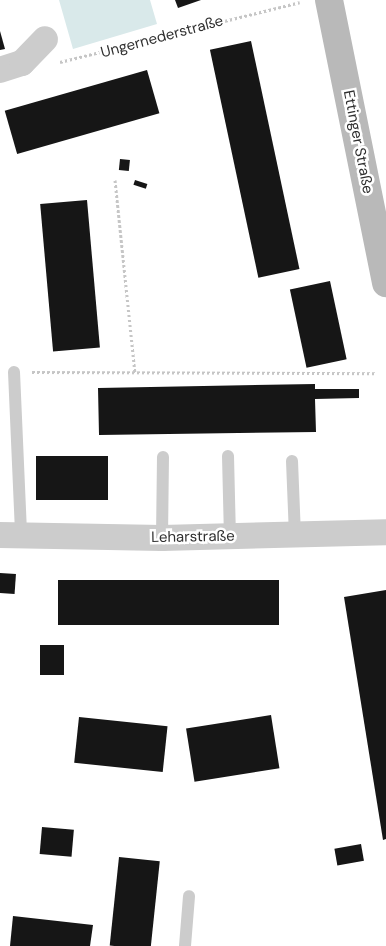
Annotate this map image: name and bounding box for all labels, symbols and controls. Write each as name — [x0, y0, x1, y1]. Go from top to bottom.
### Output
street label: Ungernederstraße — [99, 12, 225, 62]
street label: Ettinger Straße — [339, 89, 377, 195]
street label: Leharstraße — [151, 527, 235, 547]

